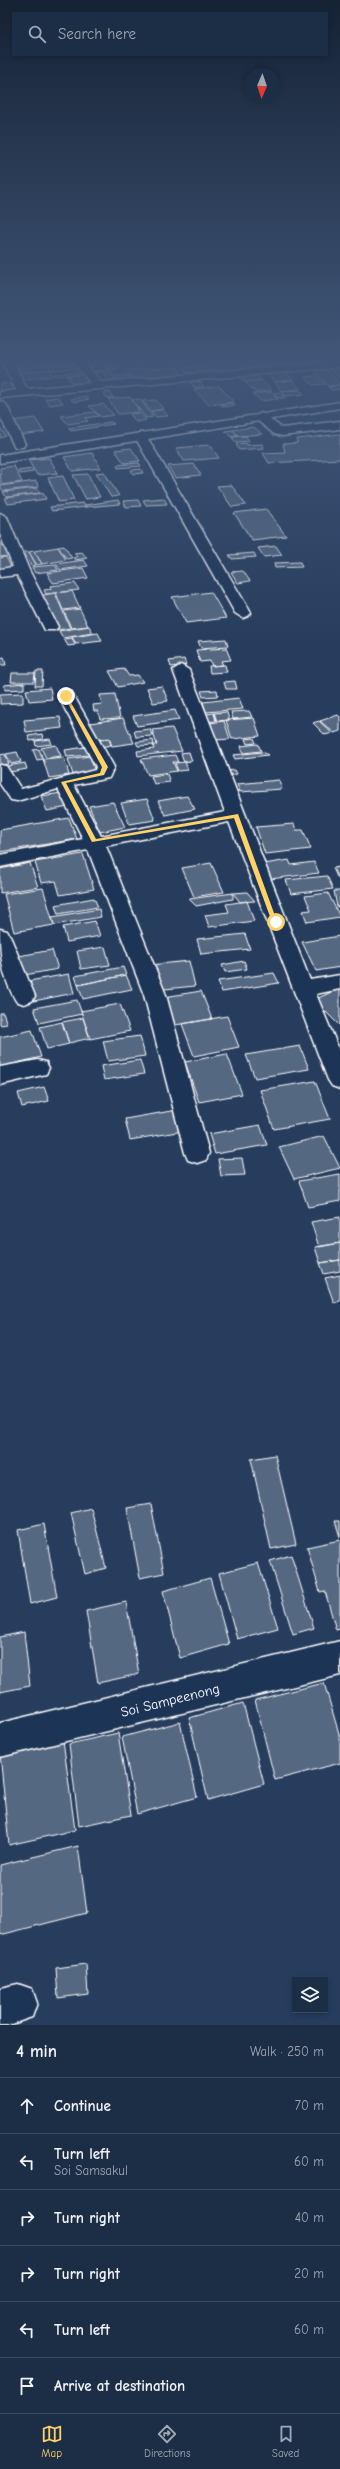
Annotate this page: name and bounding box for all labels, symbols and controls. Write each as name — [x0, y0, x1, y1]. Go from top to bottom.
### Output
search box — [12, 12, 328, 56]
icon: search — [26, 23, 48, 45]
text: Search here — [58, 25, 136, 43]
north arrow — [244, 68, 280, 104]
route end — [57, 687, 75, 705]
route start — [267, 913, 285, 931]
street label: Soi Sampeenong — [119, 1680, 221, 1721]
map controls — [292, 1977, 328, 2013]
button: layers — [292, 1977, 328, 2013]
text: 4 min — [16, 2042, 57, 2061]
text: Walk · 250 m — [250, 2044, 324, 2059]
icon: ahead — [16, 2095, 38, 2117]
text: Continue — [54, 2097, 111, 2115]
text: 70 m — [295, 2098, 324, 2113]
text: Turn left — [54, 2145, 110, 2163]
icon: left — [16, 2151, 38, 2173]
text: 60 m — [294, 2154, 324, 2169]
text: Soi Samsakul — [54, 2163, 128, 2178]
icon: right — [16, 2207, 38, 2229]
text: Turn right — [54, 2209, 120, 2227]
text: 40 m — [295, 2210, 324, 2225]
icon: right — [16, 2263, 38, 2285]
text: Turn right — [54, 2265, 120, 2283]
text: 20 m — [294, 2266, 324, 2281]
icon: left — [16, 2319, 38, 2341]
text: Turn left — [54, 2321, 110, 2339]
text: 60 m — [294, 2322, 324, 2337]
icon: arrive — [16, 2375, 38, 2397]
text: Arrive at destination — [54, 2377, 185, 2395]
tab: Map — [41, 2423, 63, 2460]
tab: Directions — [144, 2423, 191, 2460]
tab: Saved — [272, 2423, 299, 2460]

